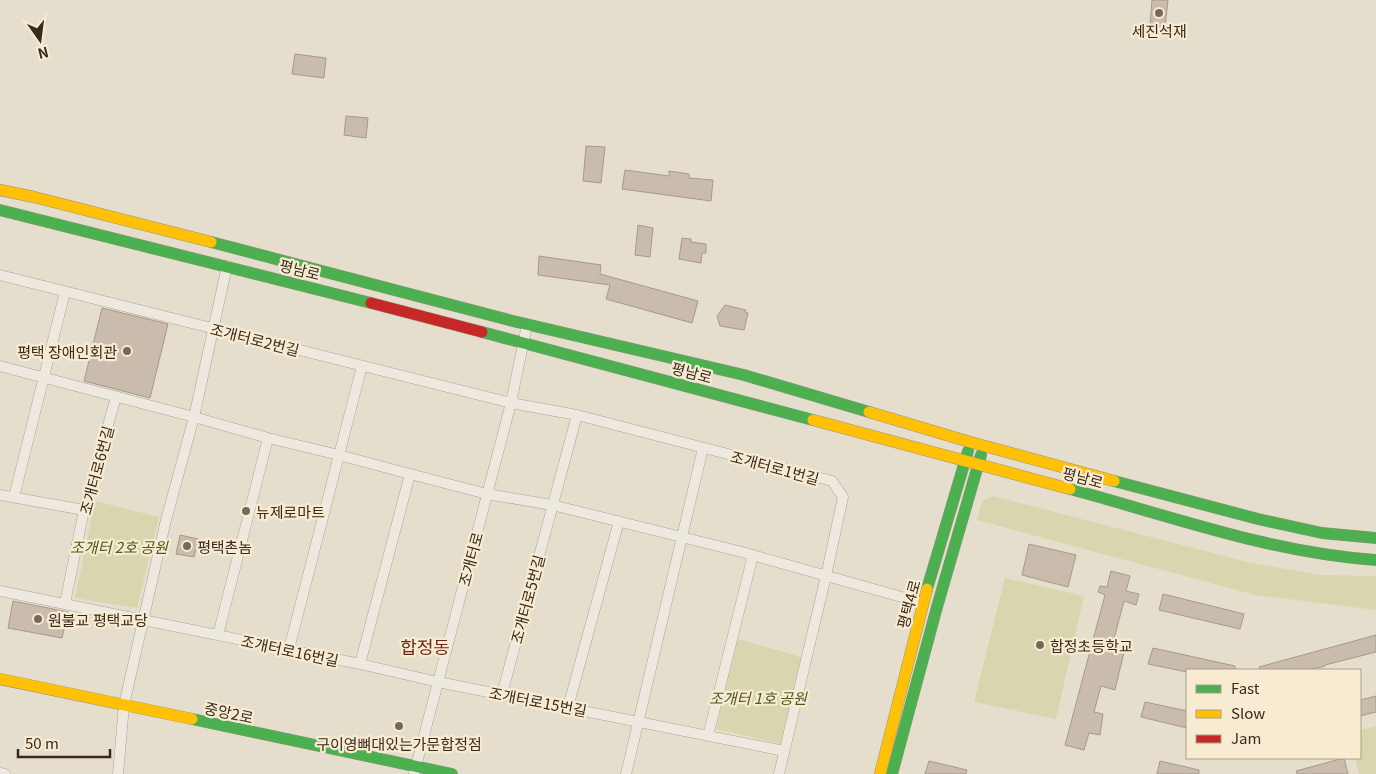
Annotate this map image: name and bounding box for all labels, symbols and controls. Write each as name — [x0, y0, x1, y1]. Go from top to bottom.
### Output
marker: 세진석재 — [1153, 7, 1165, 19]
north arrow — [15, 15, 65, 65]
place label: 세진석재 — [1131, 20, 1187, 41]
text: N — [36, 43, 51, 65]
street label: 평남로 — [277, 254, 323, 284]
street label: 조개터로2번길 — [208, 318, 302, 360]
place label: 평택 장애인회관 — [17, 341, 117, 362]
marker: 평택 장애인회관 — [121, 345, 133, 357]
street label: 평남로 — [669, 356, 715, 388]
street label: 조개터로6번길 — [74, 423, 118, 517]
street label: 조개터로1번길 — [728, 445, 822, 489]
street label: 평남로 — [1060, 461, 1106, 493]
place label: 뉴제로마트 — [256, 501, 325, 522]
marker: 뉴제로마트 — [240, 505, 252, 517]
street label: 조개터로 — [453, 530, 487, 588]
park label: 조개터 2호 공원 — [70, 536, 169, 557]
place label: 평택촌놈 — [197, 536, 252, 557]
marker: 평택촌놈 — [181, 540, 193, 552]
street label: 조개터로5번길 — [505, 552, 549, 646]
street label: 평택4로 — [891, 577, 925, 631]
place label: 원불교 평택교당 — [48, 609, 148, 630]
marker: 원불교 평택교당 — [32, 613, 44, 625]
street label: 조개터로16번길 — [239, 629, 341, 671]
district label: 합정동 — [400, 633, 450, 659]
place label: 합정초등학교 — [1050, 635, 1133, 656]
marker: 합정초등학교 — [1034, 639, 1046, 651]
legend — [1186, 669, 1361, 759]
text: Fast — [1231, 677, 1260, 698]
street label: 조개터로15번길 — [487, 681, 589, 721]
park label: 조개터 1호 공원 — [709, 687, 808, 708]
street label: 중앙2로 — [202, 697, 256, 727]
text: Slow — [1231, 702, 1265, 723]
marker: 구이영뼈대있는가문합정점 — [393, 720, 405, 732]
scale bar — [18, 726, 110, 758]
text: Jam — [1231, 727, 1261, 748]
text: 50 m — [25, 732, 59, 753]
place label: 구이영뼈대있는가문합정점 — [316, 733, 482, 754]

